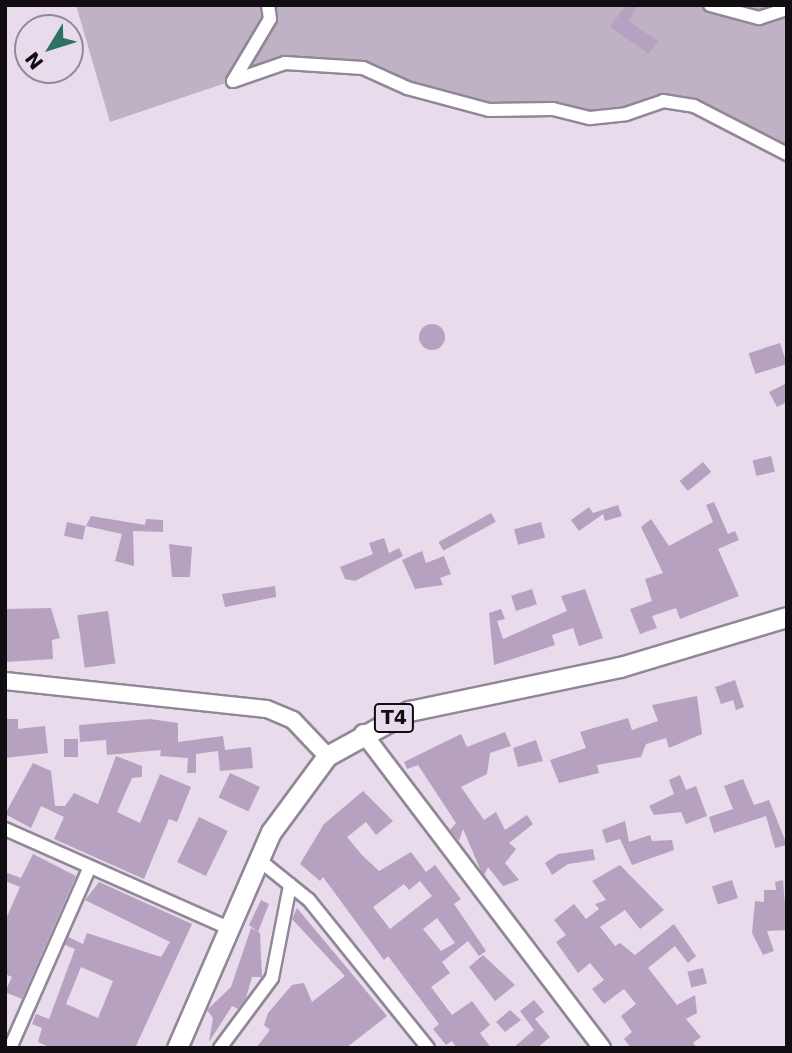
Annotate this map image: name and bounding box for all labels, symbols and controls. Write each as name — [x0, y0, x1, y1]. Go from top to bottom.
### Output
north arrow — [14, 14, 84, 84]
text: N — [20, 48, 48, 74]
road number: T4 — [373, 702, 415, 734]

